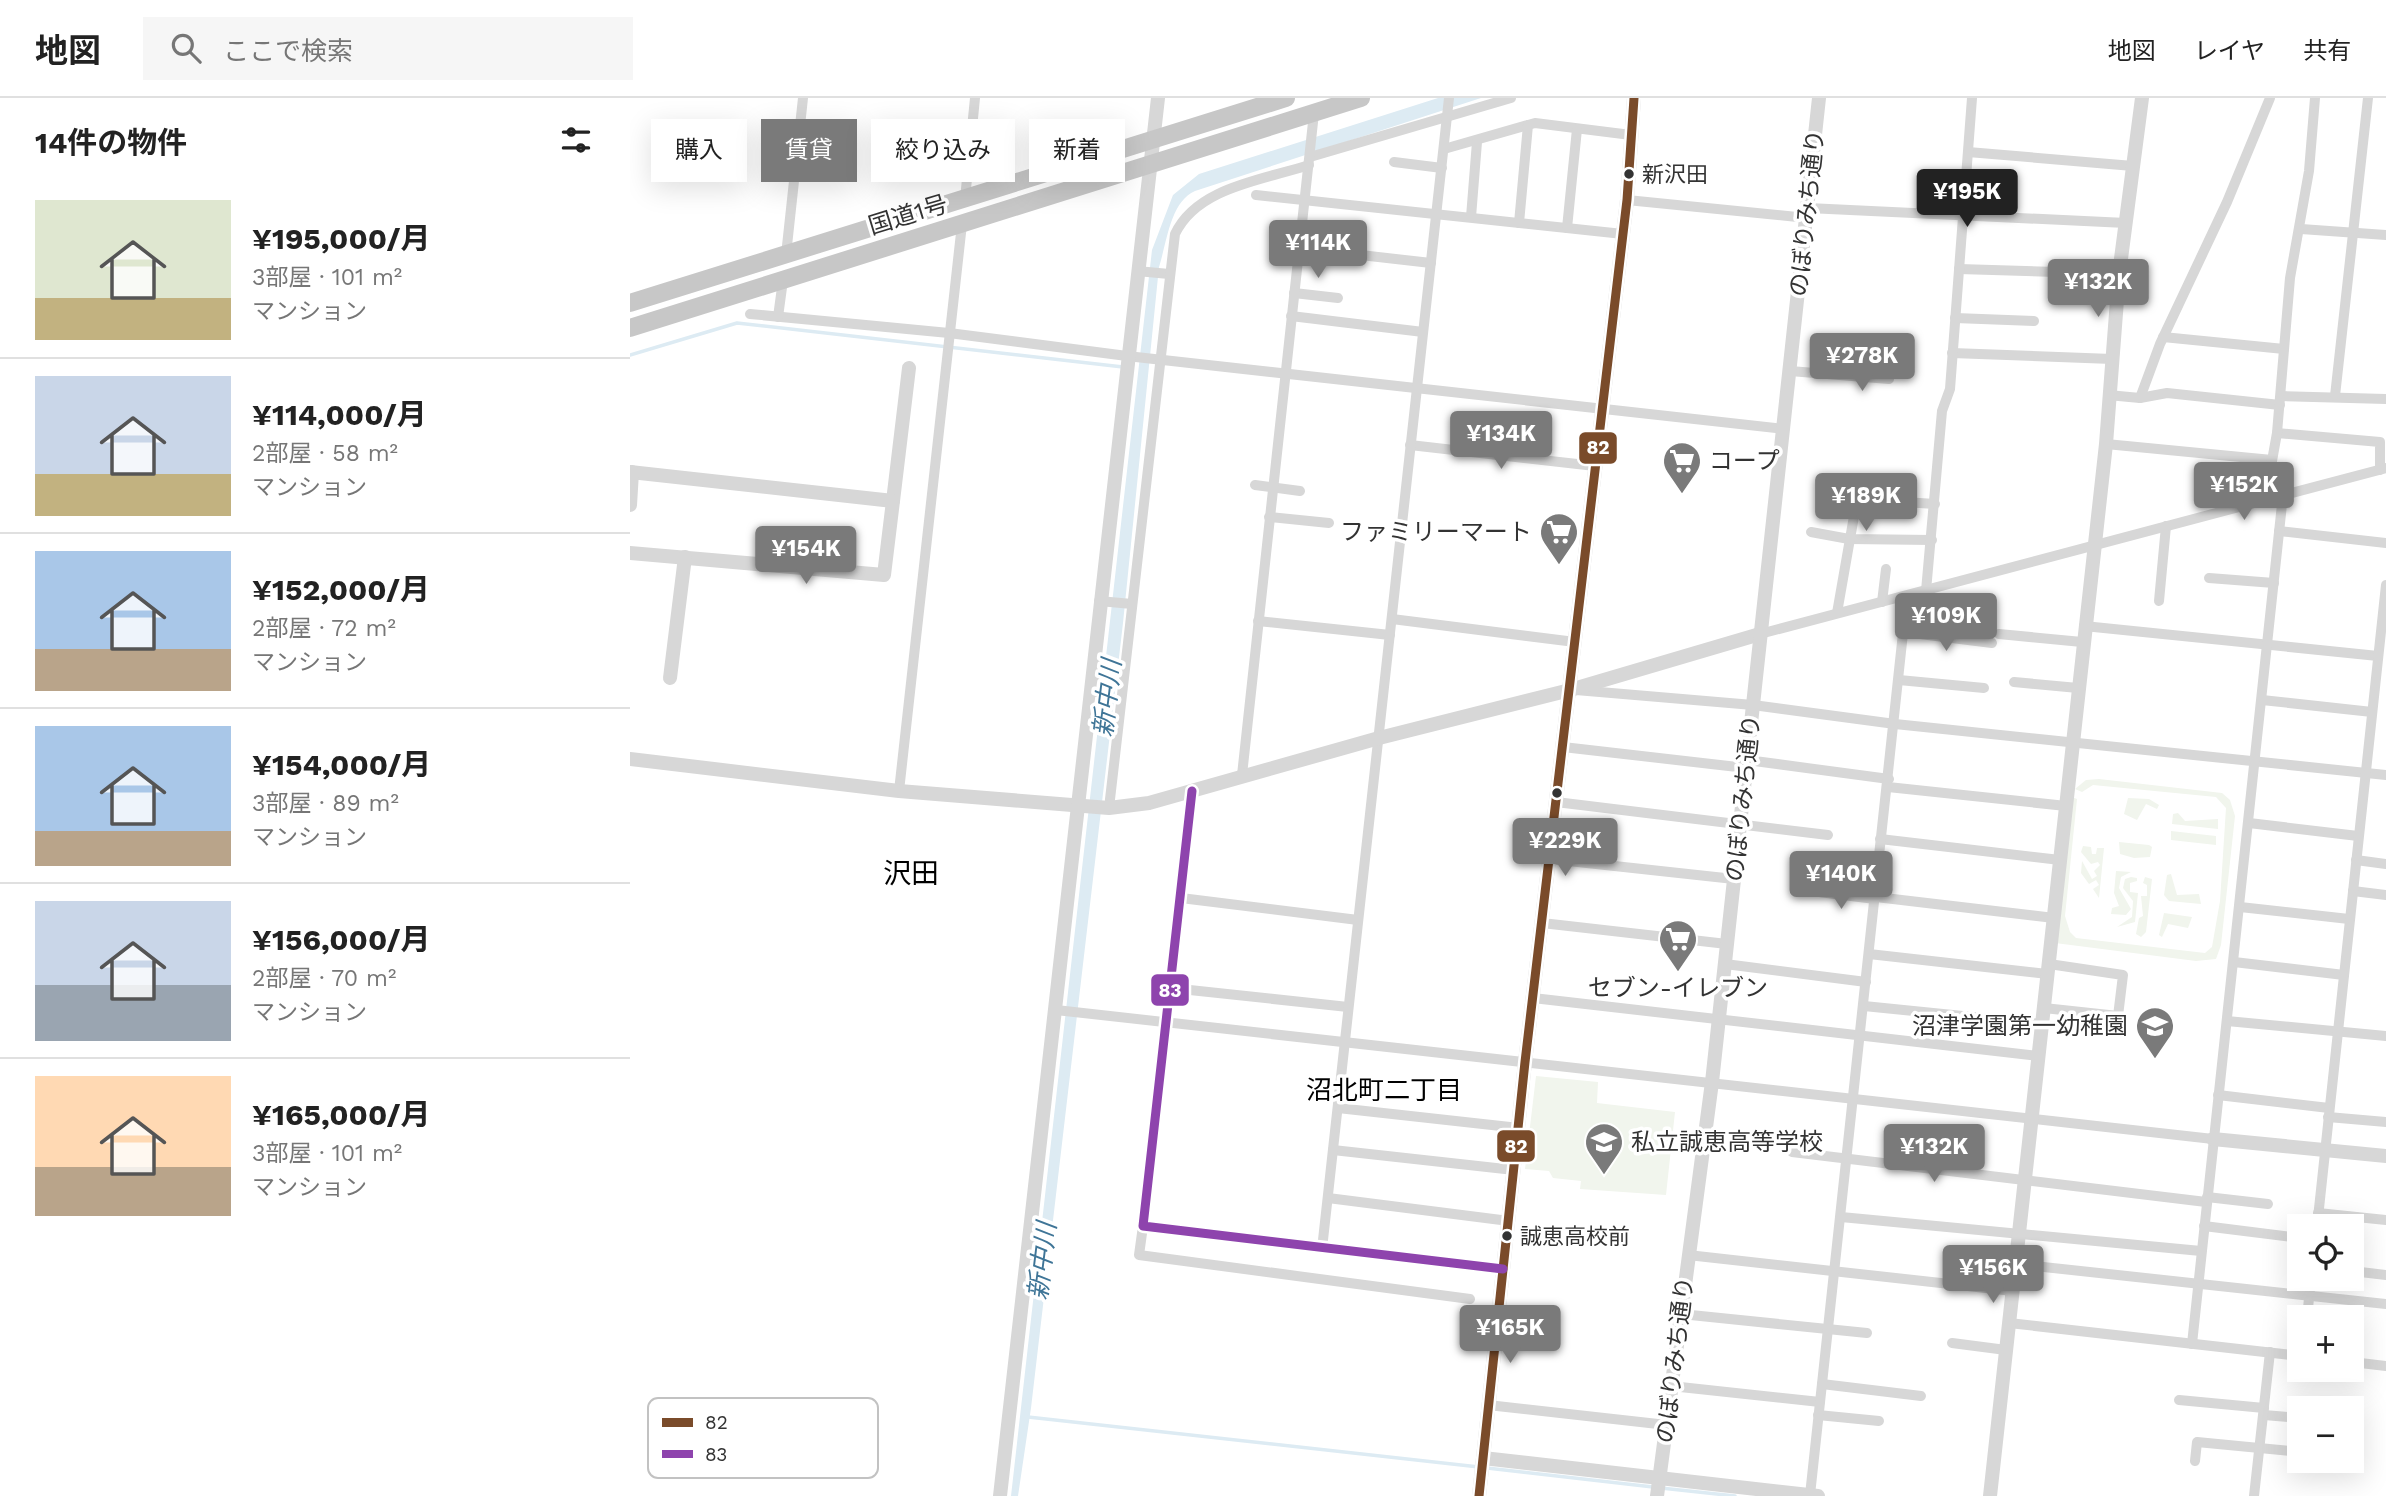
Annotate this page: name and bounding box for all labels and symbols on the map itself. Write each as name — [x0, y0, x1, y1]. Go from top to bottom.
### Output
street label: のぼりみち通り — [1784, 128, 1830, 298]
place label: 新沢田 — [1642, 162, 1708, 187]
marker: 新沢田 — [1622, 167, 1636, 181]
pin: ¥195K — [1918, 170, 2016, 229]
street label: 国道1号 — [865, 190, 951, 240]
pin: ¥114K — [1269, 220, 1367, 280]
pin: ¥132K — [2049, 260, 2147, 319]
pin: ¥278K — [1813, 334, 1911, 393]
pin: ¥134K — [1452, 412, 1550, 471]
line badge: 82 — [1578, 431, 1618, 465]
text: 82 — [1586, 436, 1610, 459]
supermarket icon: コープ — [1661, 440, 1703, 495]
place label: コープ — [1709, 447, 1780, 475]
pin: ¥152K — [2195, 462, 2293, 522]
pin: ¥189K — [1817, 474, 1915, 533]
supermarket icon: ファミリーマート — [1538, 511, 1580, 566]
place label: ファミリーマート — [1340, 518, 1532, 546]
pin: ¥154K — [757, 526, 855, 586]
pin: ¥109K — [1897, 594, 1995, 653]
water label: 新中川 — [1087, 654, 1127, 739]
street label: のぼりみち通り — [1720, 713, 1766, 883]
unlabelled marker — [1550, 786, 1564, 800]
pin: ¥229K — [1516, 818, 1614, 878]
pin: ¥140K — [1792, 852, 1890, 911]
district label: 沢田 — [883, 857, 939, 890]
supermarket icon: セブン-イレブン — [1657, 918, 1699, 973]
line badge: 83 — [1150, 973, 1190, 1007]
place label: セブン-イレブン — [1588, 974, 1768, 1002]
text: 83 — [1158, 979, 1182, 1002]
school or university icon: 沼津学園第一幼稚園 — [2134, 1005, 2176, 1060]
place label: 沼津学園第一幼稚園 — [1912, 1012, 2128, 1040]
district label: 沼北町二丁目 — [1306, 1075, 1462, 1105]
school or university icon: 私立誠恵高等学校 — [1583, 1121, 1625, 1176]
pin: ¥132K — [1885, 1124, 1983, 1184]
place label: 私立誠恵高等学校 — [1631, 1128, 1823, 1156]
line badge: 82 — [1496, 1129, 1536, 1163]
text: 82 — [1504, 1135, 1528, 1158]
water label: 新中川 — [1022, 1217, 1062, 1302]
place label: 誠恵高校前 — [1520, 1224, 1630, 1249]
marker: 誠恵高校前 — [1500, 1229, 1514, 1243]
pin: ¥156K — [1944, 1246, 2042, 1305]
street label: のぼりみち通り — [1651, 1275, 1699, 1445]
pin: ¥165K — [1461, 1306, 1559, 1365]
legend — [648, 1398, 878, 1478]
text: 82 — [705, 1411, 728, 1434]
text: 83 — [705, 1443, 727, 1466]

